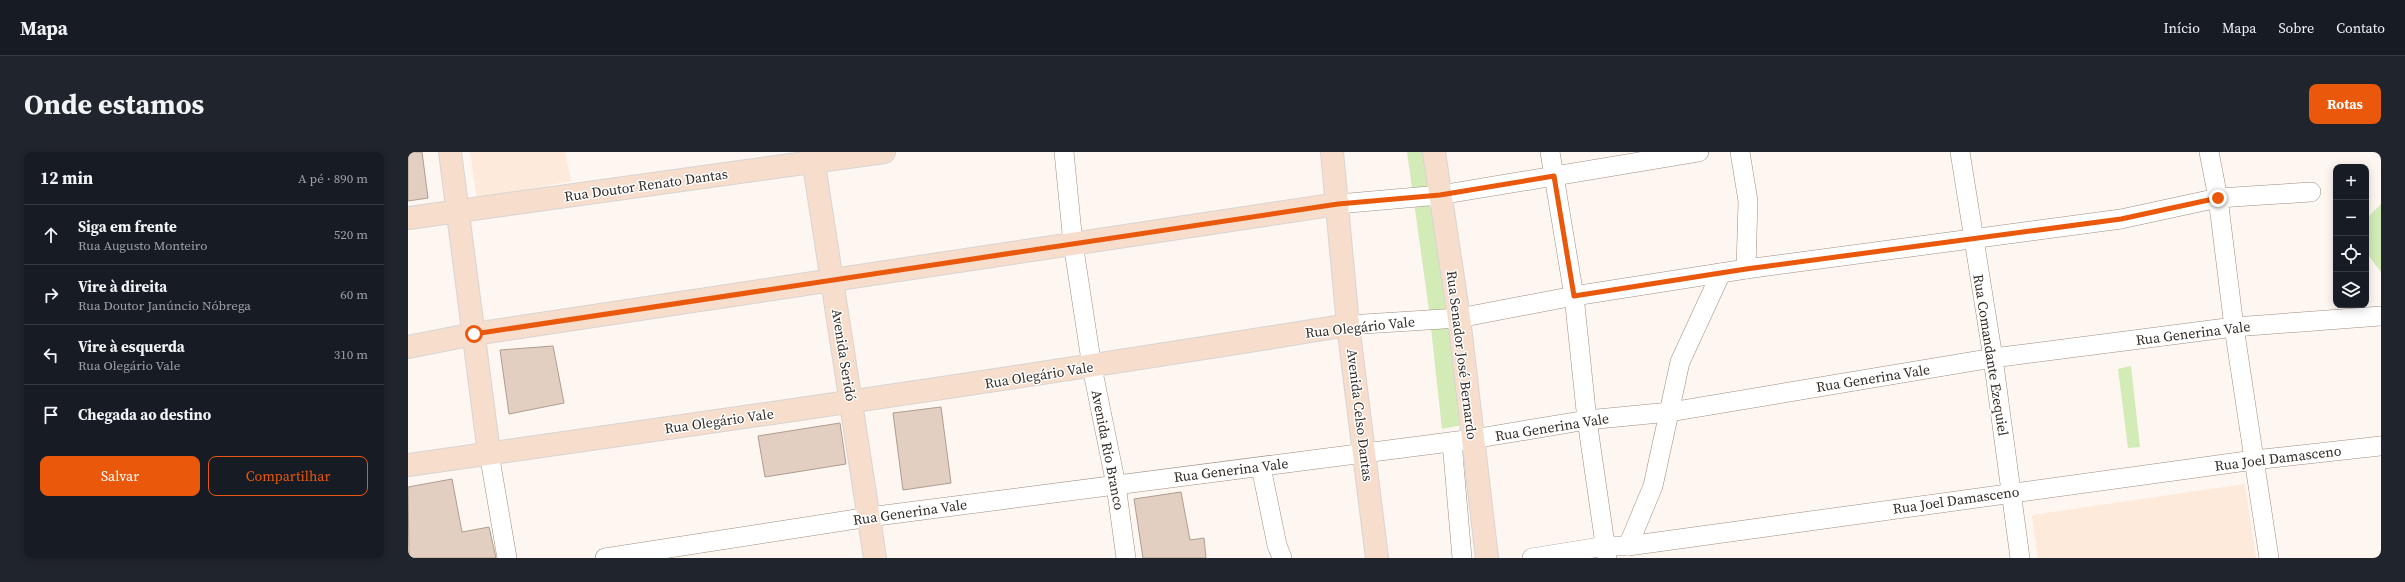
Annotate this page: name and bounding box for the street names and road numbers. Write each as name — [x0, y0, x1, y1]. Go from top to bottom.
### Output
street label: Rua Doutor Renato Dantas — [563, 164, 729, 206]
street label: Rua Senador José Bernardo — [1442, 269, 1482, 441]
street label: Rua Comandante Ezequiel — [1968, 273, 2014, 437]
street label: Avenida Seridó — [827, 307, 861, 403]
street label: Rua Olegário Vale — [1304, 311, 1416, 343]
street label: Rua Generina Vale — [2135, 316, 2251, 350]
street label: Avenida Celso Dantas — [1342, 348, 1378, 482]
street label: Rua Olegário Vale — [983, 357, 1095, 393]
street label: Rua Generina Vale — [1815, 359, 1931, 397]
street label: Avenida Rio Branco — [1087, 388, 1130, 512]
street label: Rua Olegário Vale — [663, 403, 775, 439]
street label: Rua Generina Vale — [1494, 408, 1610, 446]
street label: Rua Joel Damasceno — [2213, 440, 2343, 476]
street label: Rua Generina Vale — [1173, 453, 1289, 487]
street label: Rua Joel Damasceno — [1891, 481, 2021, 519]
street label: Rua Generina Vale — [852, 494, 968, 530]

